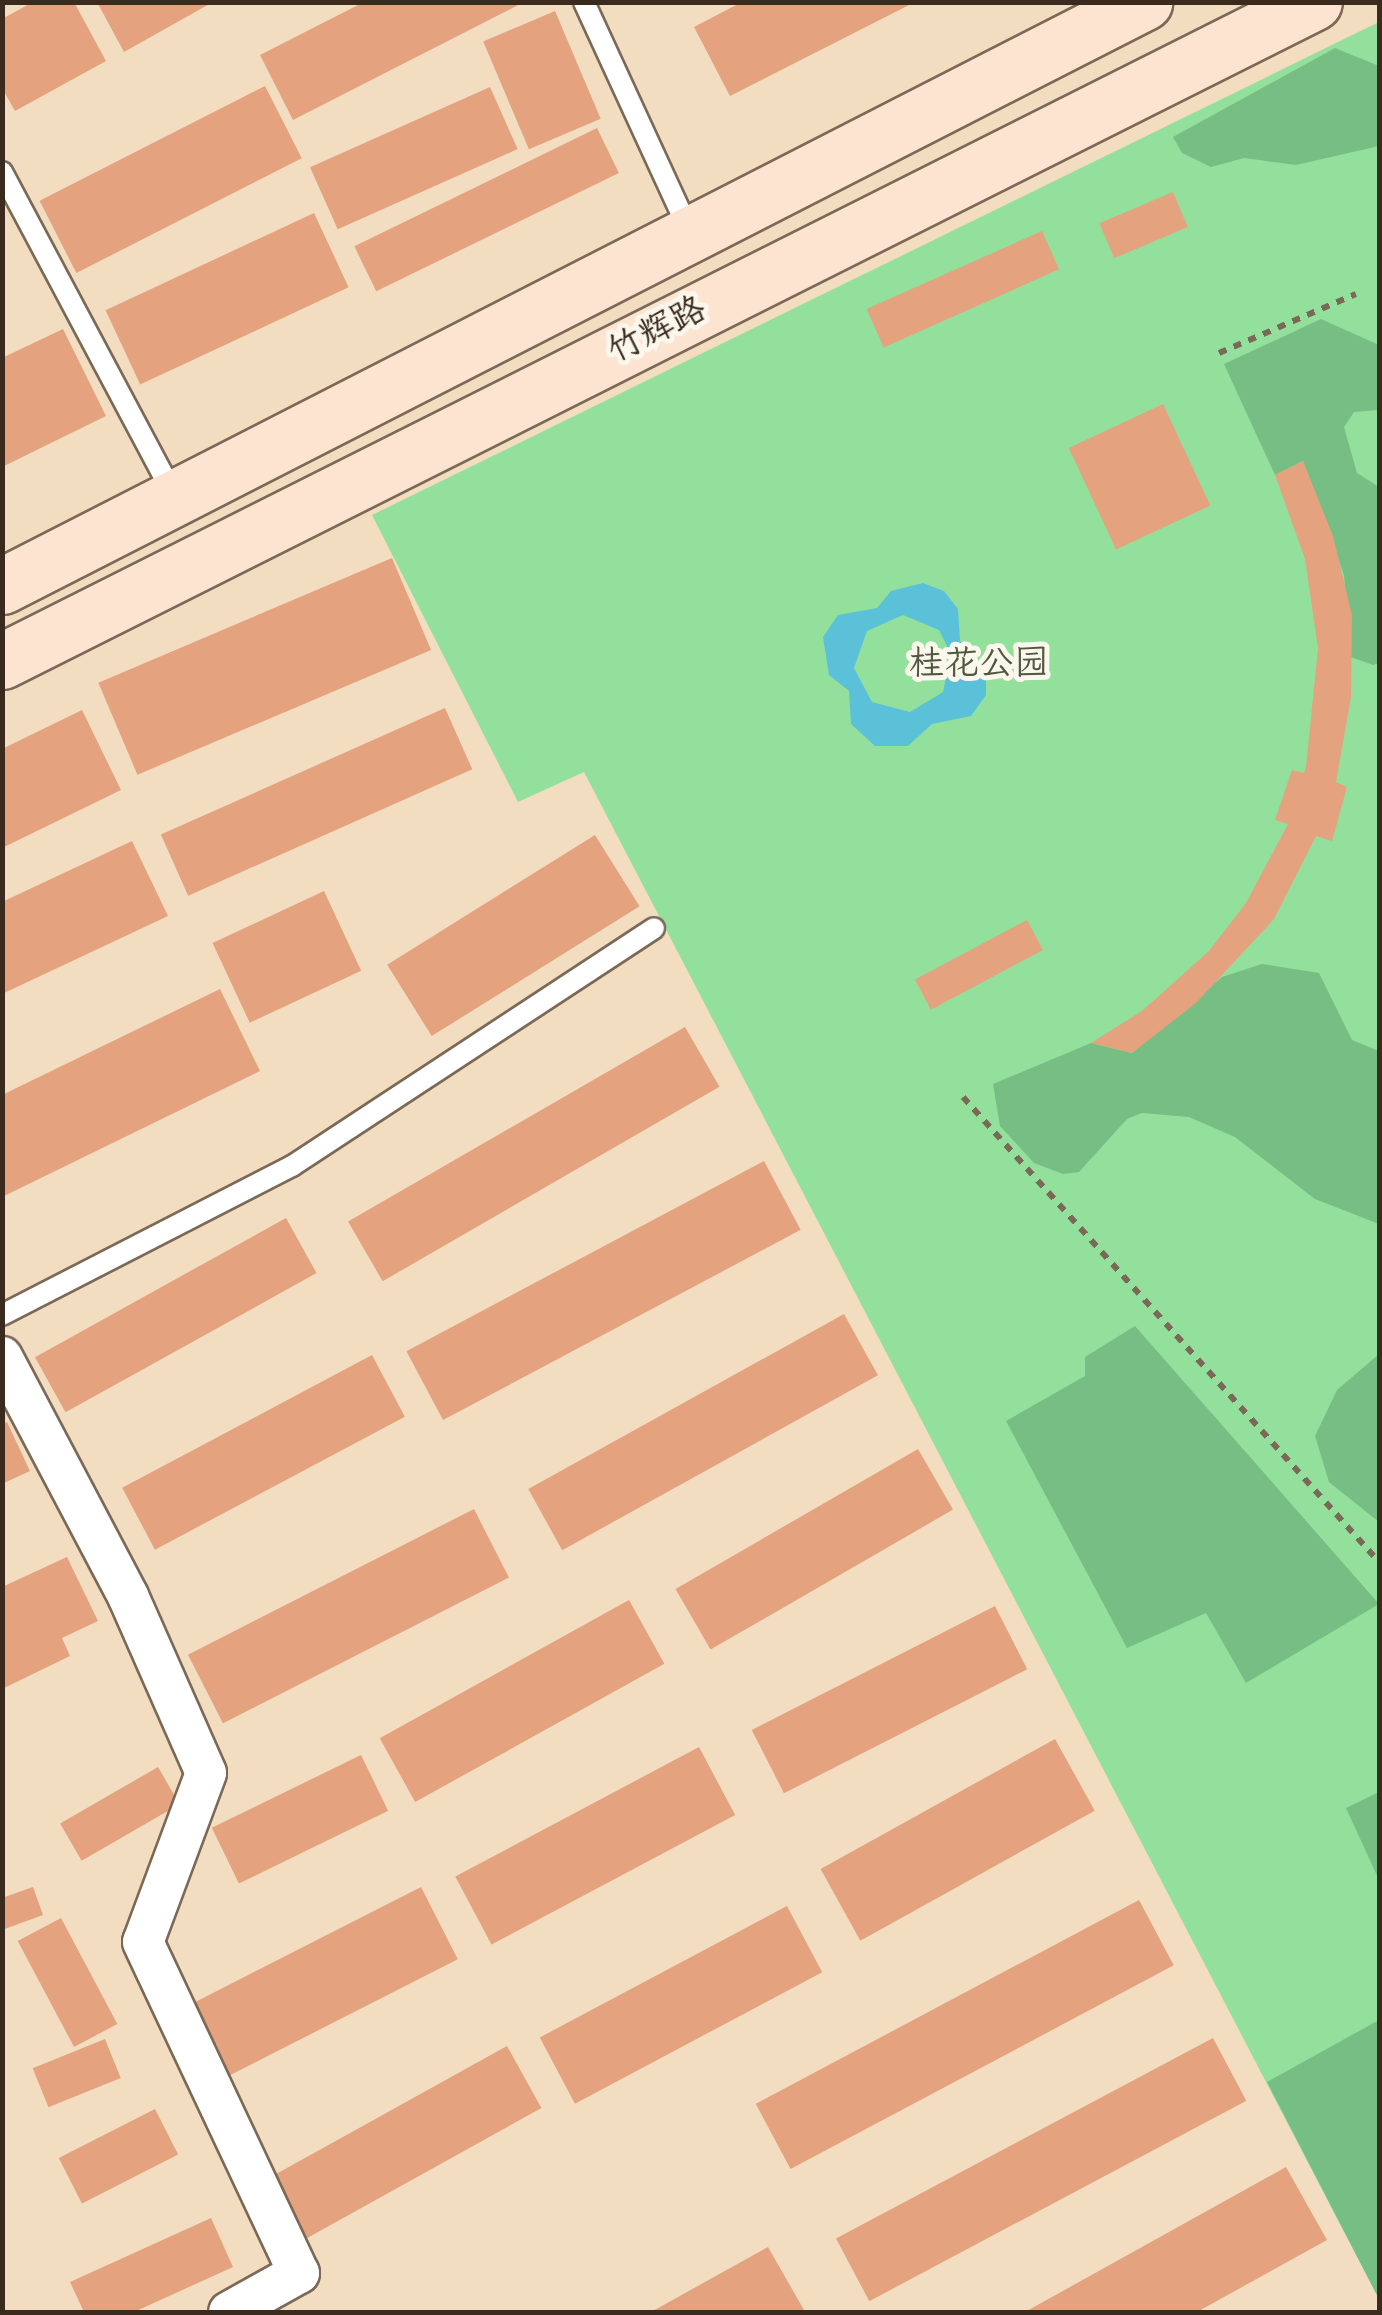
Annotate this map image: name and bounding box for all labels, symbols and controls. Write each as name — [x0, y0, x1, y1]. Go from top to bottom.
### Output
street label: 竹辉路 — [602, 289, 714, 375]
park label: 桂花公园 — [909, 645, 1049, 687]

